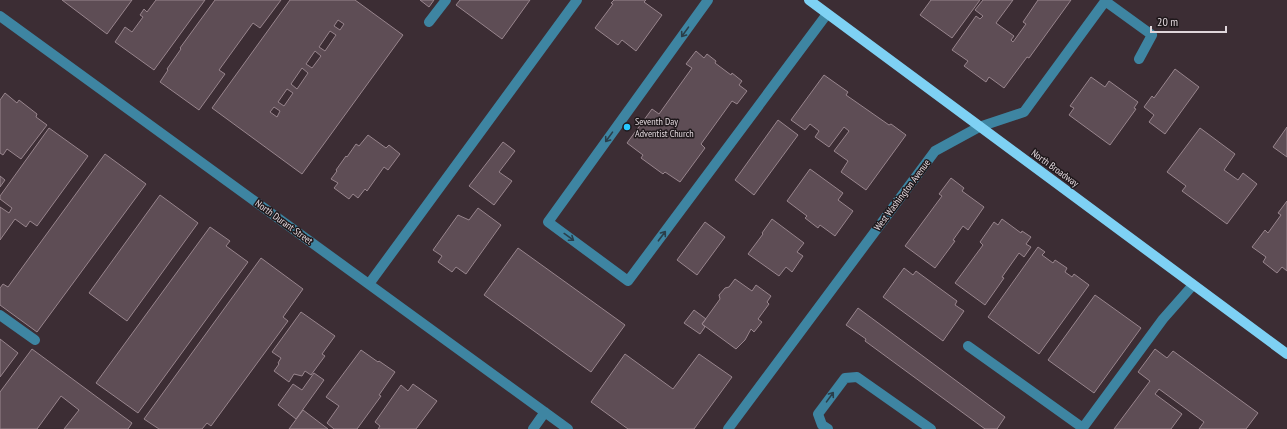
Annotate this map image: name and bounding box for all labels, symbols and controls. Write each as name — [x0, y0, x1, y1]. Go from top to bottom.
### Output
scale bar — [1151, 8, 1226, 34]
text: 20 m — [1157, 14, 1178, 29]
one-way arrow — [681, 26, 689, 37]
place label: Seventh Day Adventist Church — [635, 115, 694, 140]
marker: Seventh Day Adventist Church — [622, 122, 632, 132]
one-way arrow — [605, 132, 613, 143]
street label: North Broadway — [1029, 146, 1082, 190]
street label: West Washington Avenue — [871, 157, 933, 233]
street label: North Durant Street — [253, 197, 316, 247]
one-way arrow — [658, 230, 666, 241]
one-way arrow — [563, 233, 574, 241]
one-way arrow — [826, 392, 834, 403]

